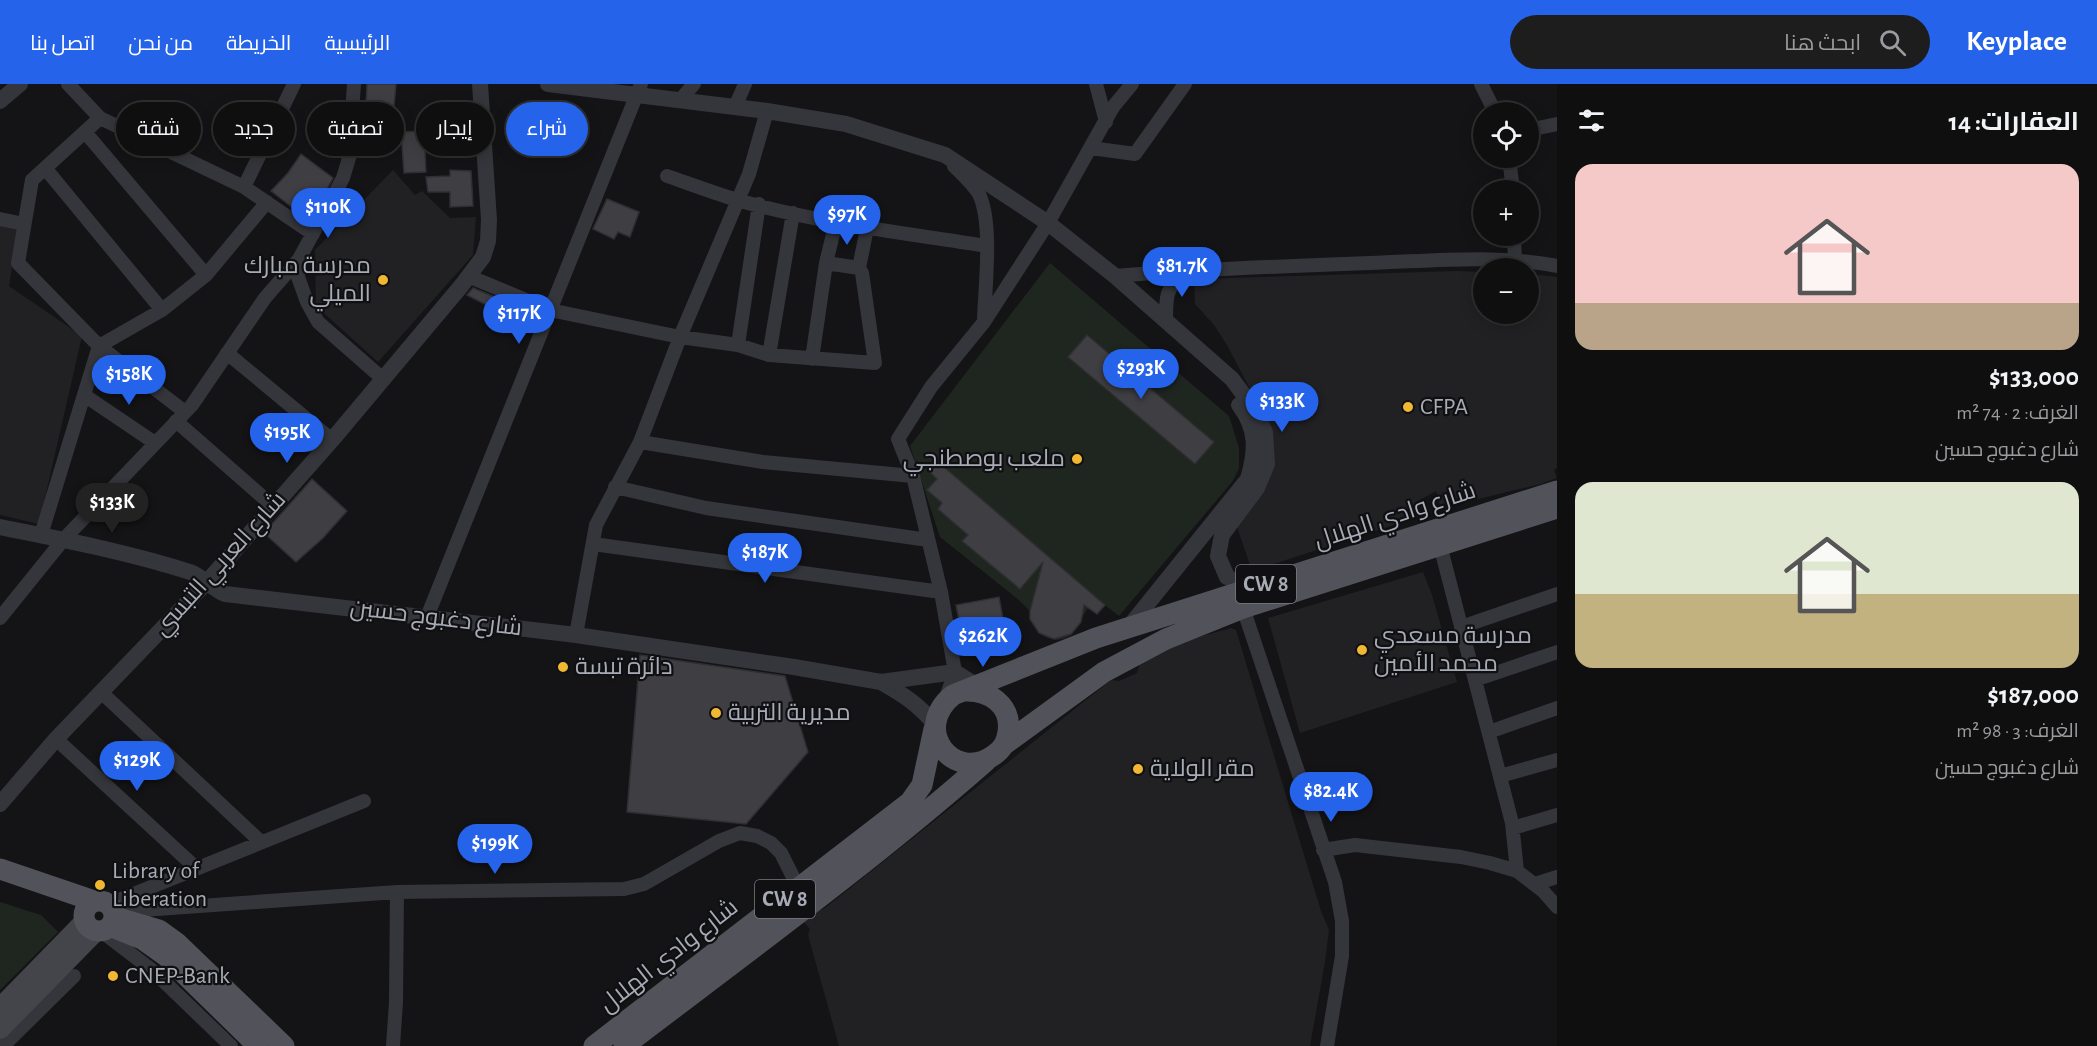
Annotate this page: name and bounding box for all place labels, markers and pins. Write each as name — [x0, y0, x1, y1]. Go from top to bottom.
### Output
pin: $110K — [286, 188, 370, 239]
pin: $97K — [811, 195, 883, 246]
pin: $81.7K — [1133, 247, 1231, 298]
place label: مدرسة مبارك الميلي — [244, 254, 371, 312]
marker: مدرسة مبارك الميلي — [376, 273, 390, 287]
pin: $117K — [477, 294, 561, 345]
pin: $293K — [1099, 349, 1183, 400]
pin: $158K — [87, 355, 171, 406]
pin: $133K — [1240, 382, 1324, 433]
place label: CFPA — [1420, 395, 1468, 419]
marker: CFPA — [1401, 400, 1415, 414]
pin: $195K — [245, 413, 329, 464]
place label: ملعب بوصطنجي — [903, 447, 1065, 477]
marker: ملعب بوصطنجي — [1070, 452, 1084, 466]
pin: $133K — [70, 483, 154, 534]
pin: $187K — [723, 533, 807, 584]
pin: $262K — [941, 617, 1025, 668]
place label: مدرسة مسعدي محمد الأمين — [1374, 624, 1532, 677]
marker: مدرسة مسعدي محمد الأمين — [1355, 643, 1369, 657]
place label: دائرة تبسة — [575, 655, 673, 679]
marker: دائرة تبسة — [556, 660, 570, 674]
place label: مديرية التربية — [728, 701, 851, 725]
marker: مديرية التربية — [709, 706, 723, 720]
pin: $129K — [95, 741, 179, 792]
place label: مقر الولاية — [1150, 757, 1255, 781]
marker: مقر الولاية — [1131, 762, 1145, 776]
pin: $82.4K — [1282, 772, 1380, 823]
pin: $199K — [453, 824, 537, 875]
place label: Library of Liberation — [112, 859, 207, 911]
marker: Library of Liberation — [93, 878, 107, 892]
place label: CNEP-Bank — [125, 964, 230, 988]
marker: CNEP-Bank — [106, 969, 120, 983]

